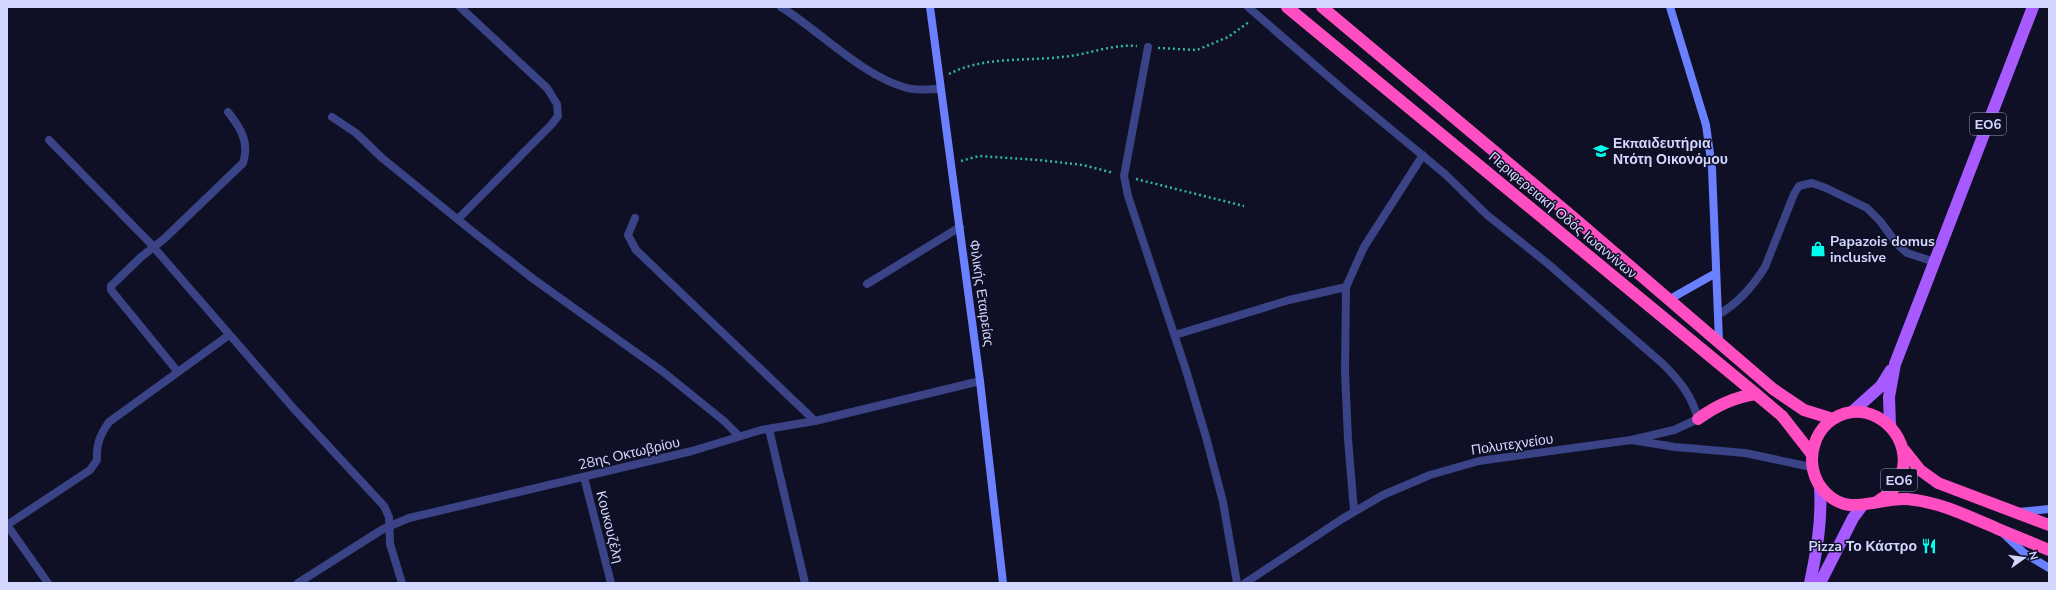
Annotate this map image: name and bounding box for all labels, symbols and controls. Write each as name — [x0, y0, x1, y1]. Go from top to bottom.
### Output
road number: ΕΟ6 — [1970, 113, 2006, 135]
place label: Εκπαιδευτήρια Ντότη Οικονόμου — [1613, 134, 1728, 169]
school or university icon: Εκπαιδευτήρια Ντότη Οικονόμου — [1592, 142, 1610, 160]
street label: Περιφερειακή Οδός Ιωαννίνων — [1484, 148, 1641, 283]
place label: Papazois domus inclusive — [1830, 232, 1935, 267]
street label: Φιλικής Εταιρείας — [965, 238, 998, 348]
shop icon: Papazois domus inclusive — [1809, 240, 1827, 258]
street label: Πολυτεχνείου — [1470, 429, 1554, 460]
street label: 28ης Οκτωβρίου — [576, 433, 682, 474]
road number: ΕΟ6 — [1881, 469, 1917, 491]
street label: Κουκουζέλη — [591, 489, 628, 565]
place label: Pizza Το Κάστρο — [1808, 537, 1917, 556]
restaurant icon: Pizza Το Κάστρο — [1920, 537, 1938, 555]
north arrow — [2004, 538, 2044, 578]
text: N — [2025, 550, 2041, 562]

